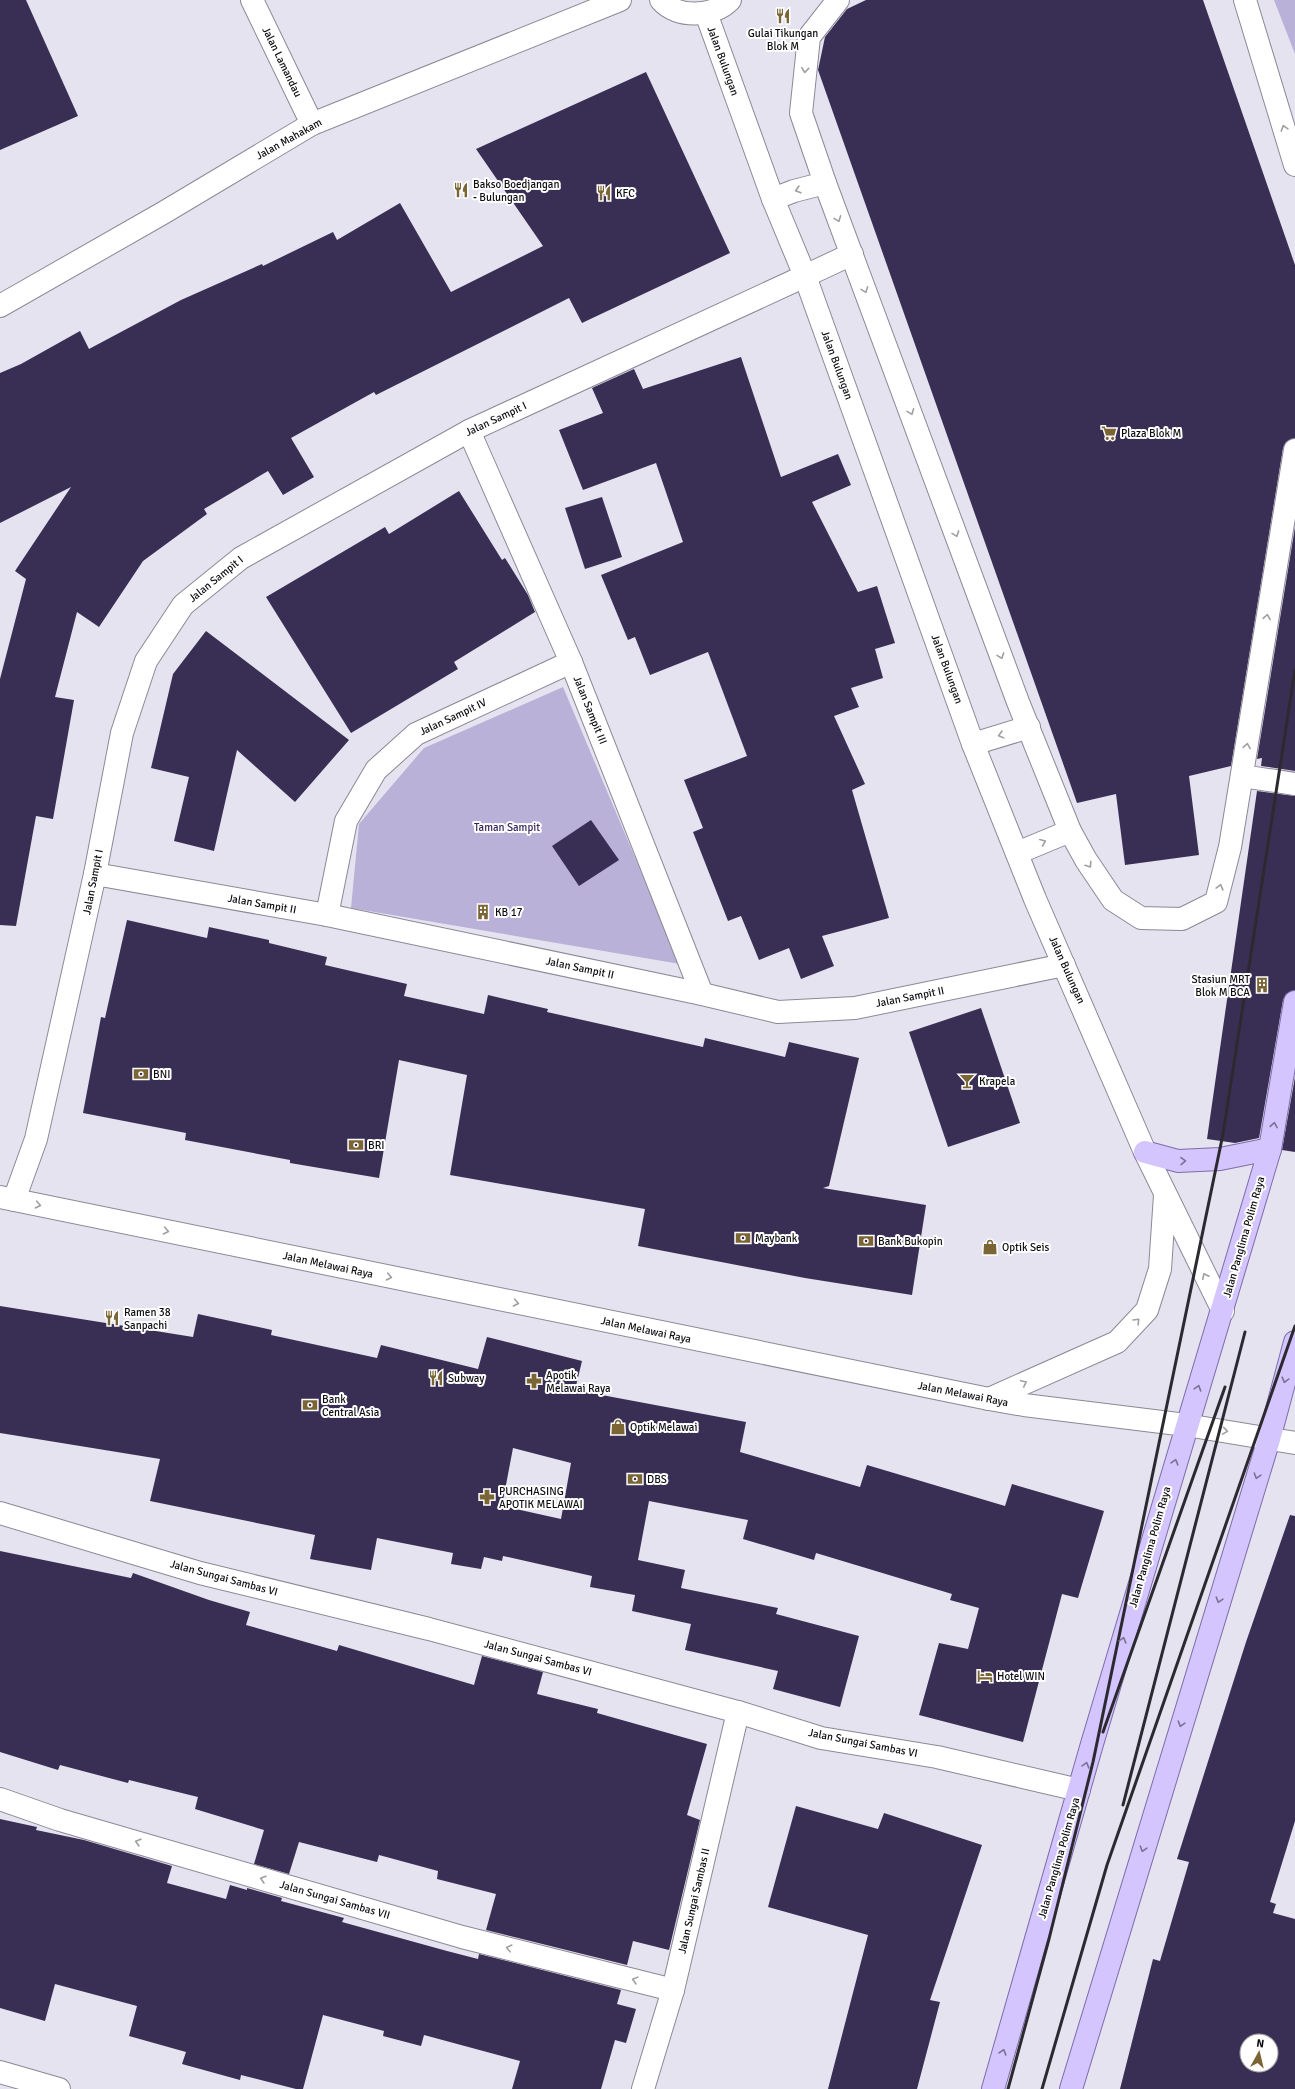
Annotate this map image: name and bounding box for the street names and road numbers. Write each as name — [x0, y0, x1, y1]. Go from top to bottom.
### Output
street label: Jalan Lamandau — [259, 25, 305, 99]
street label: Jalan Bulungan — [704, 25, 742, 97]
street label: Jalan Mahakam — [254, 115, 324, 162]
street label: Jalan Bulungan — [818, 329, 856, 401]
street label: Jalan Sampit I — [463, 399, 529, 439]
street label: Jalan Sampit I — [186, 553, 246, 605]
street label: Jalan Bulungan — [928, 633, 966, 705]
street label: Jalan Sampit III — [570, 674, 610, 746]
street label: Jalan Sampit IV — [417, 696, 489, 738]
street label: Jalan Sampit I — [80, 848, 106, 916]
street label: Jalan Sampit II — [227, 892, 297, 916]
street label: Jalan Bulungan — [1046, 934, 1088, 1006]
street label: Jalan Sampit II — [545, 954, 615, 982]
street label: Jalan Sampit II — [875, 984, 945, 1010]
street label: Jalan Panglima Polim Raya — [1220, 1175, 1268, 1299]
street label: Jalan Melawai Raya — [282, 1249, 375, 1281]
street label: Jalan Melawai Raya — [600, 1314, 693, 1346]
street label: Jalan Melawai Raya — [917, 1379, 1010, 1409]
street label: Jalan Panglima Polim Raya — [1126, 1485, 1174, 1609]
street label: Jalan Sungai Sambas VI — [169, 1557, 279, 1599]
street label: Jalan Sungai Sambas VI — [483, 1637, 593, 1679]
street label: Jalan Sungai Sambas VI — [807, 1726, 919, 1760]
street label: Jalan Panglima Polim Raya — [1035, 1796, 1083, 1920]
street label: Jalan Sungai Sambas II — [676, 1847, 712, 1955]
street label: Jalan Sungai Sambas VII — [278, 1878, 392, 1922]

